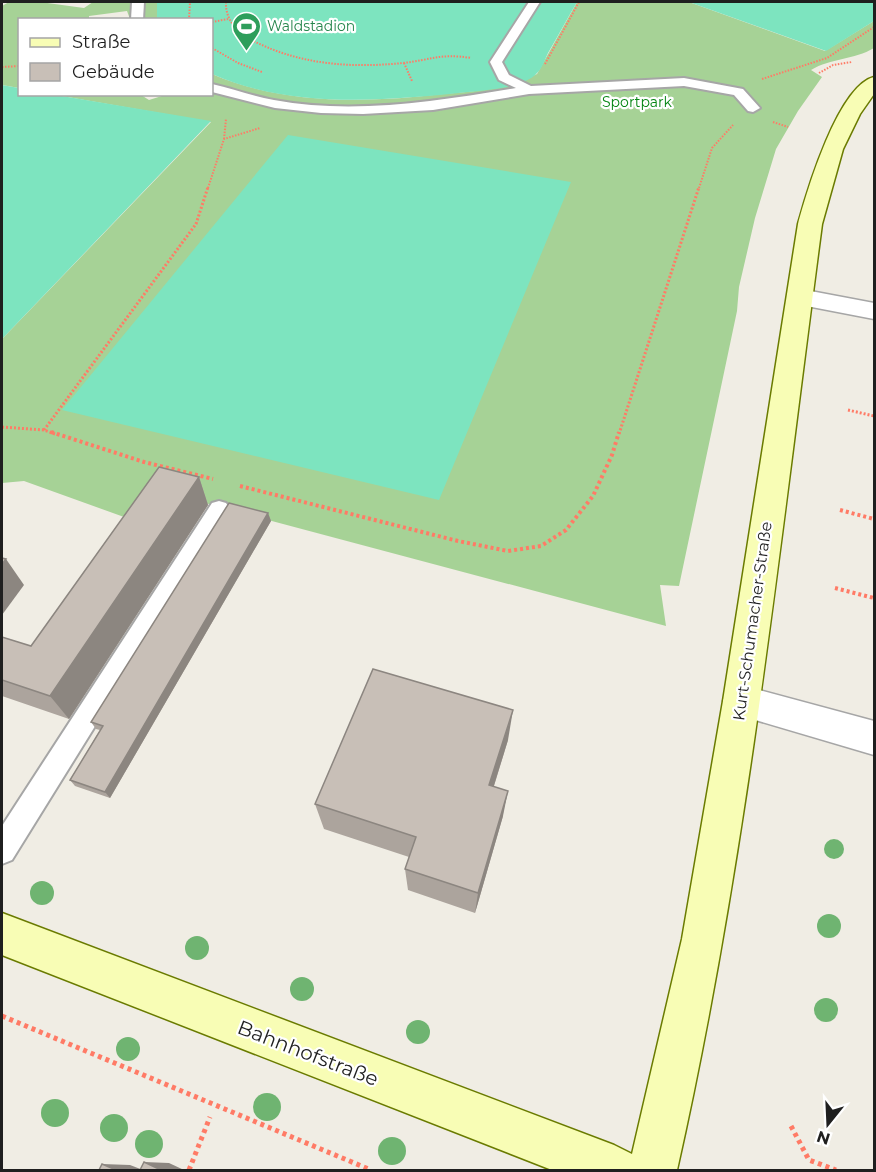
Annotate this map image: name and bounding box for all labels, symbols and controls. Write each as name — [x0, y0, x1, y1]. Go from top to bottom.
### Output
sports icon: Waldstadion — [230, 10, 262, 52]
place label: Waldstadion — [267, 17, 355, 35]
legend — [18, 18, 213, 96]
text: Straße — [72, 31, 131, 53]
text: Gebäude — [72, 61, 155, 83]
park label: Sportpark — [602, 93, 673, 111]
street label: Kurt-Schumacher-Straße — [729, 520, 776, 722]
street label: Bahnhofstraße — [234, 1015, 382, 1091]
north arrow — [798, 1094, 858, 1154]
text: N — [814, 1127, 833, 1149]

